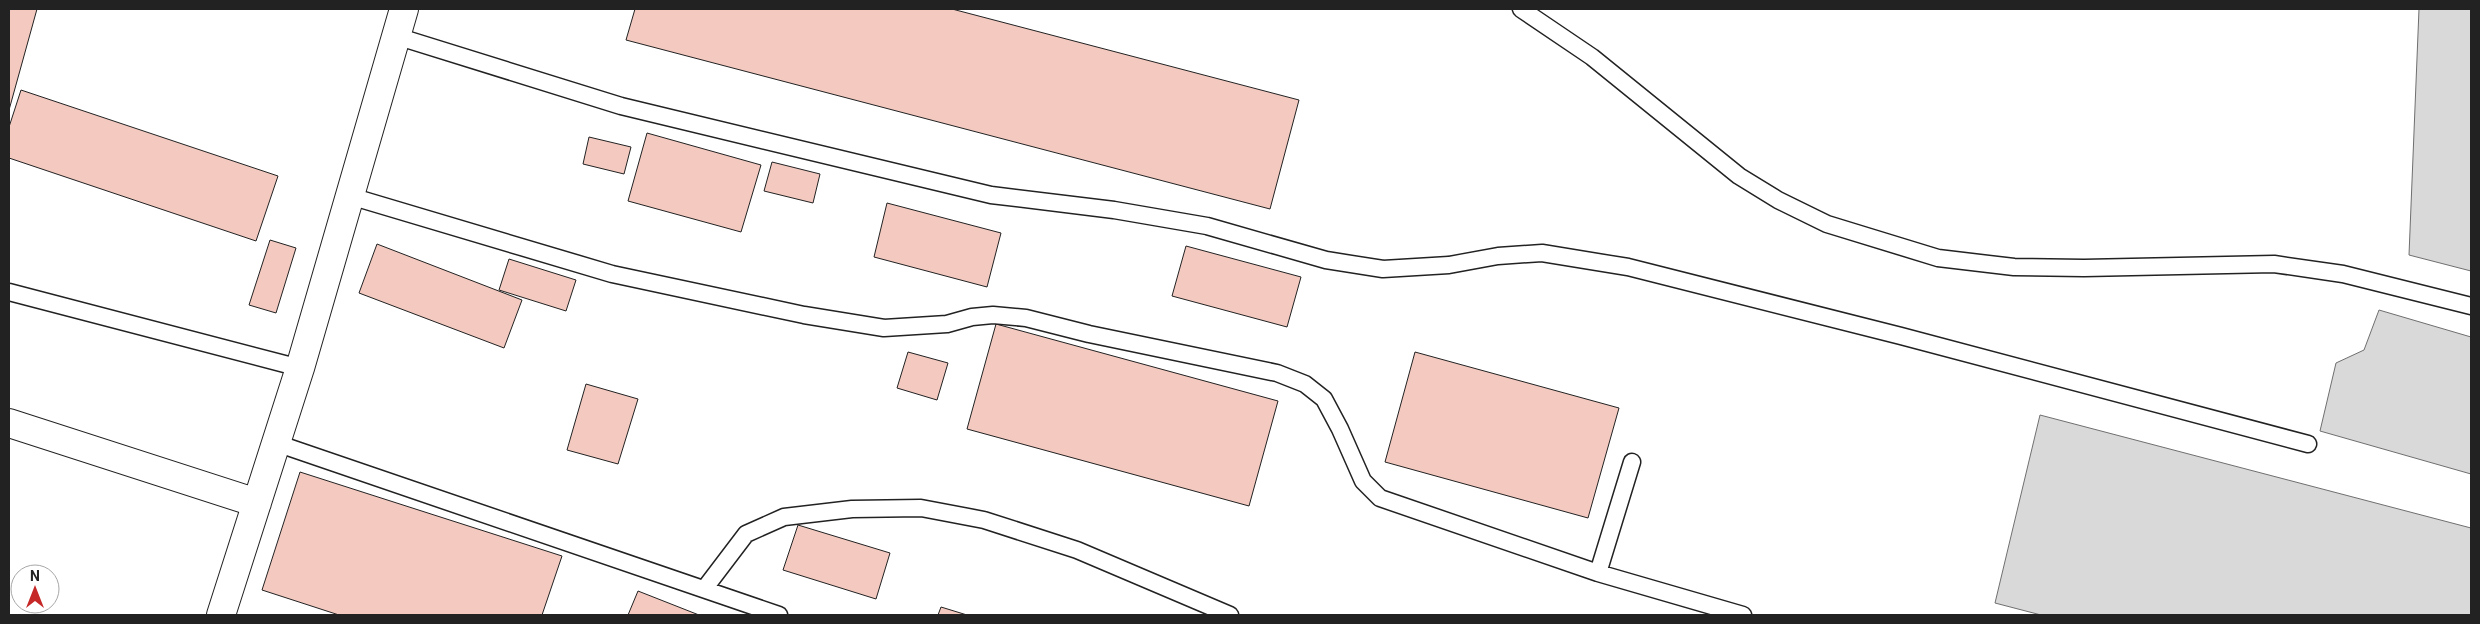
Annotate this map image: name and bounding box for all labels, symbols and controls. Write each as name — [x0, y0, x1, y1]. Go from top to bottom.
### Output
north arrow — [10, 564, 60, 614]
text: N — [30, 568, 40, 584]

